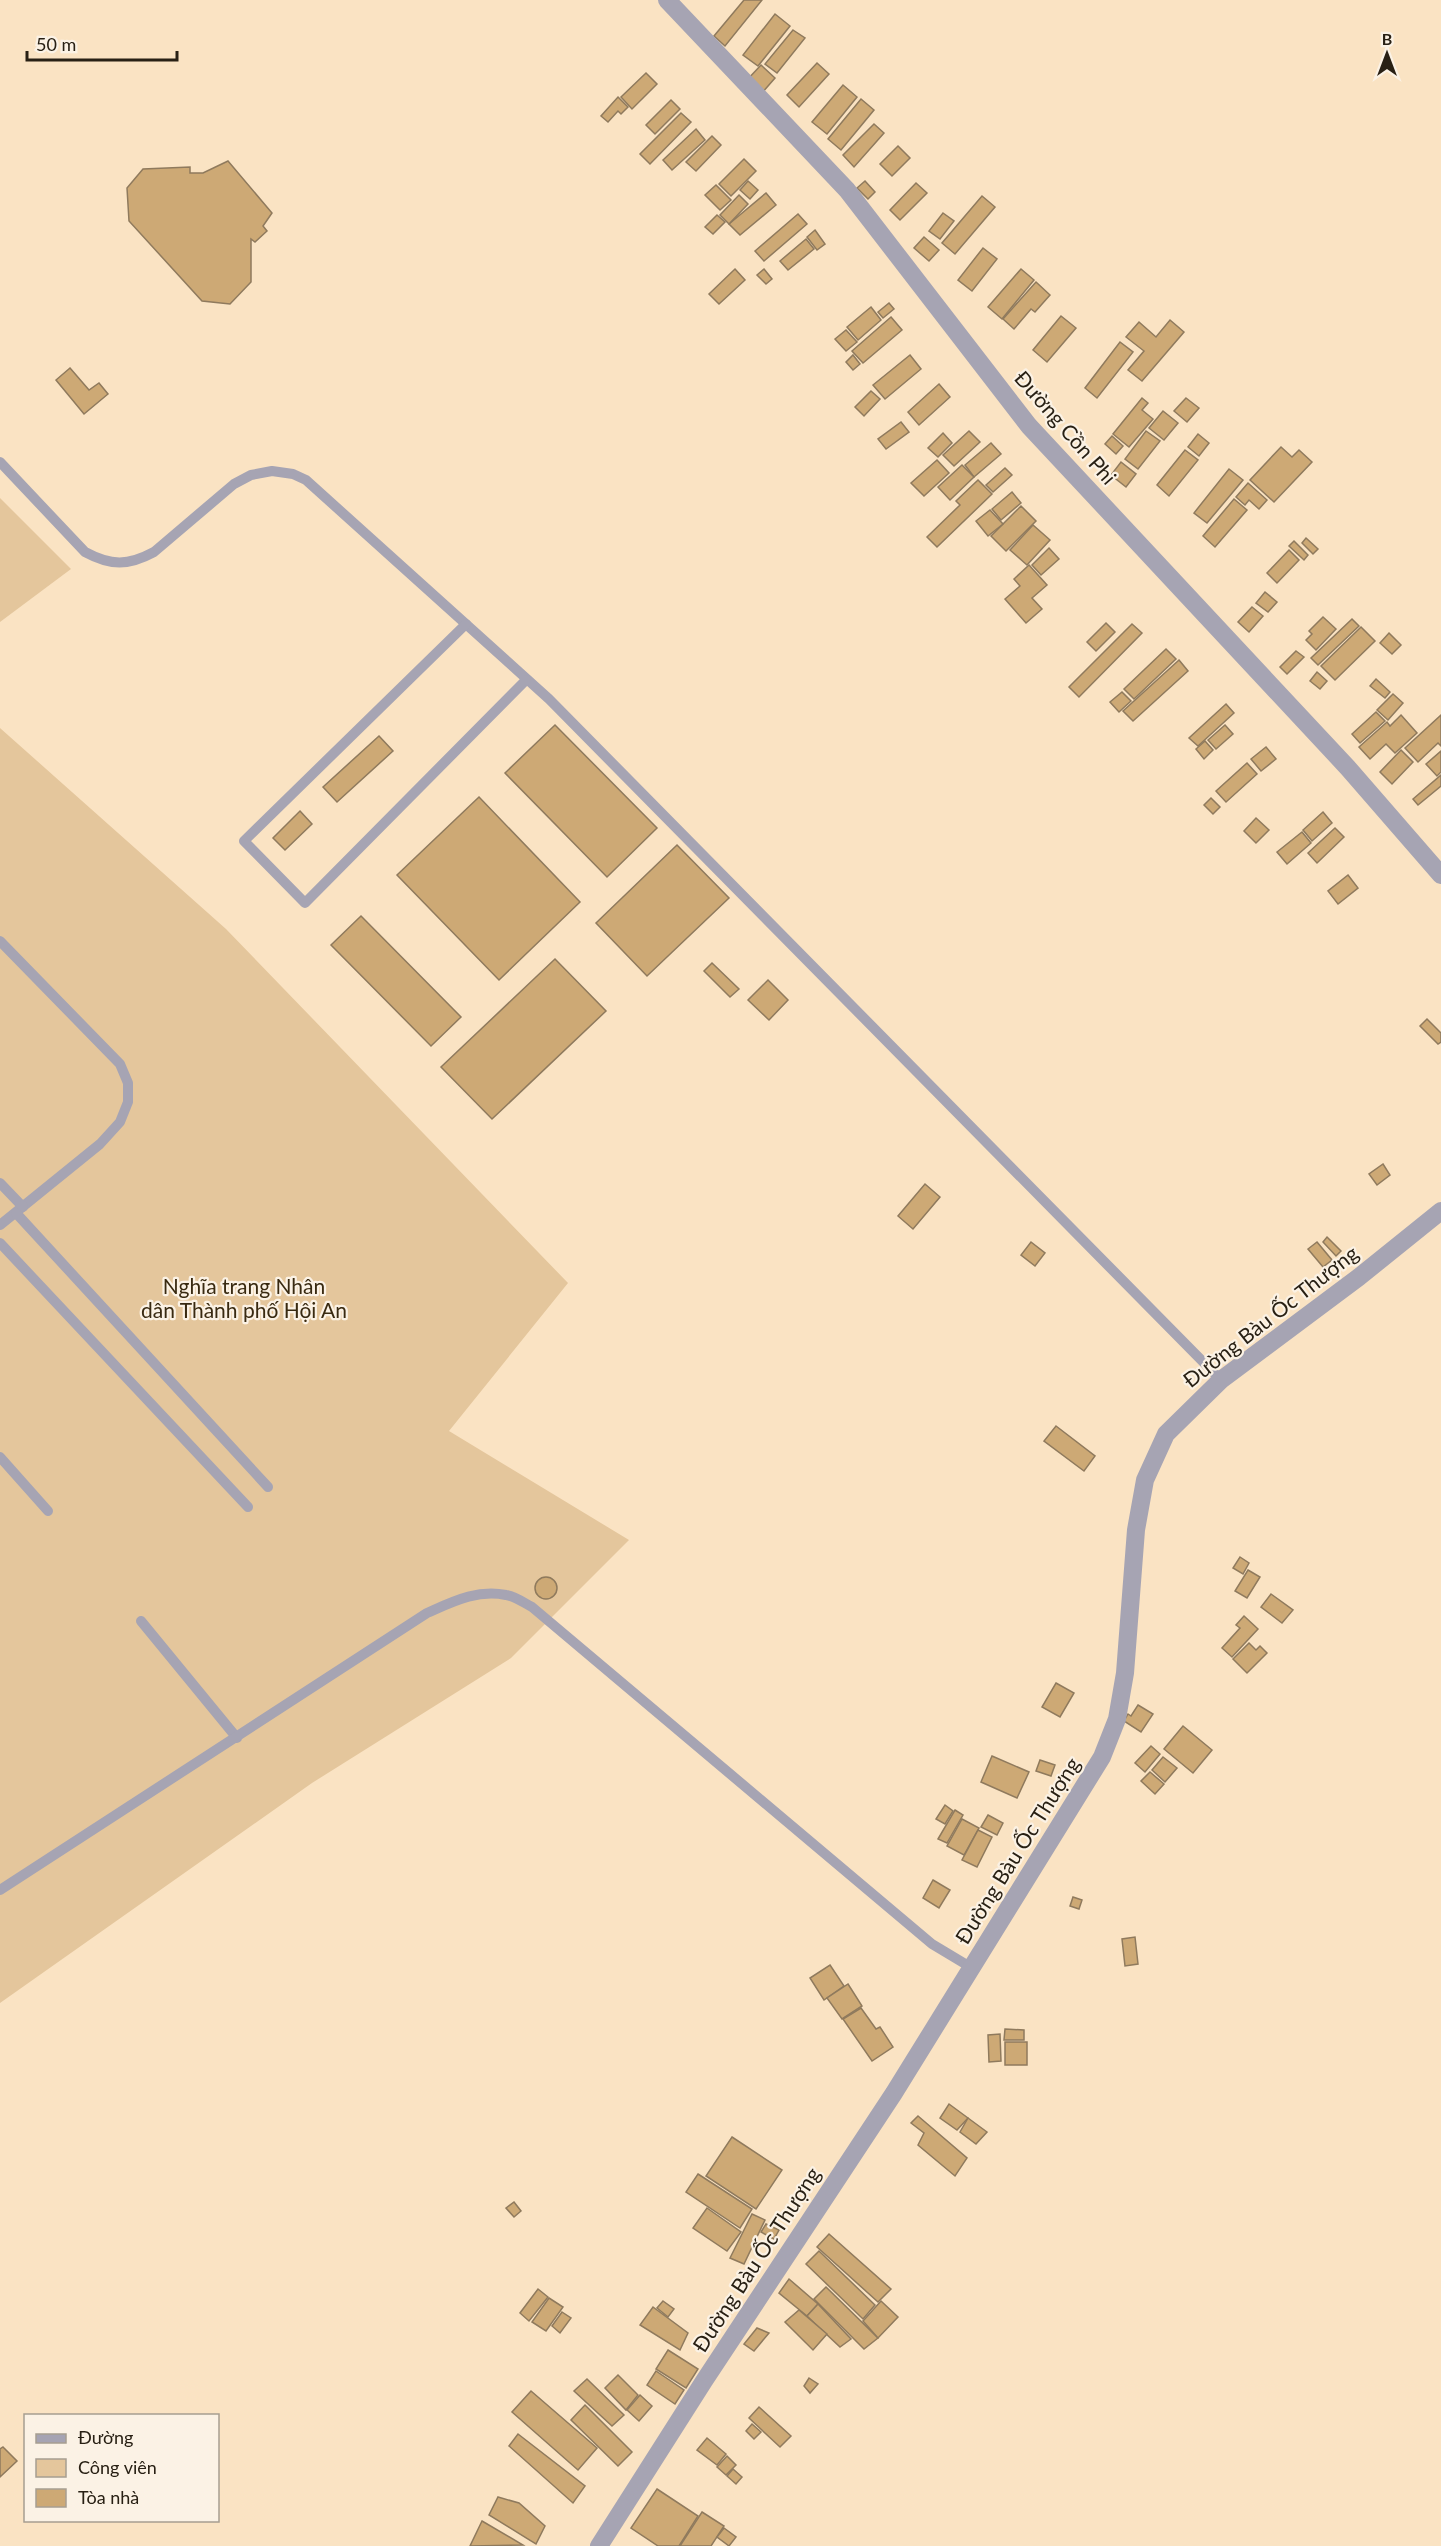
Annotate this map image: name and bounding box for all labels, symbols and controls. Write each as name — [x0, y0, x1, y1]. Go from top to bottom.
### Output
scale bar — [27, 24, 177, 62]
north arrow — [1357, 24, 1417, 84]
text: B — [1382, 29, 1392, 48]
text: 50 m — [36, 33, 76, 55]
street label: Đường Cồn Phi — [1010, 365, 1122, 489]
street label: Đường Bàu Ốc Thượng — [1178, 1240, 1363, 1392]
park label: Nghĩa trang Nhân dân Thành phố Hội An — [141, 1273, 347, 1322]
street label: Đường Bàu Ốc Thượng — [949, 1752, 1084, 1948]
street label: Đường Bàu Ốc Thượng — [687, 2162, 825, 2356]
legend — [24, 2414, 219, 2522]
text: Đường — [78, 2426, 133, 2448]
text: Công viên — [78, 2456, 157, 2478]
text: Tòa nhà — [78, 2486, 139, 2508]

